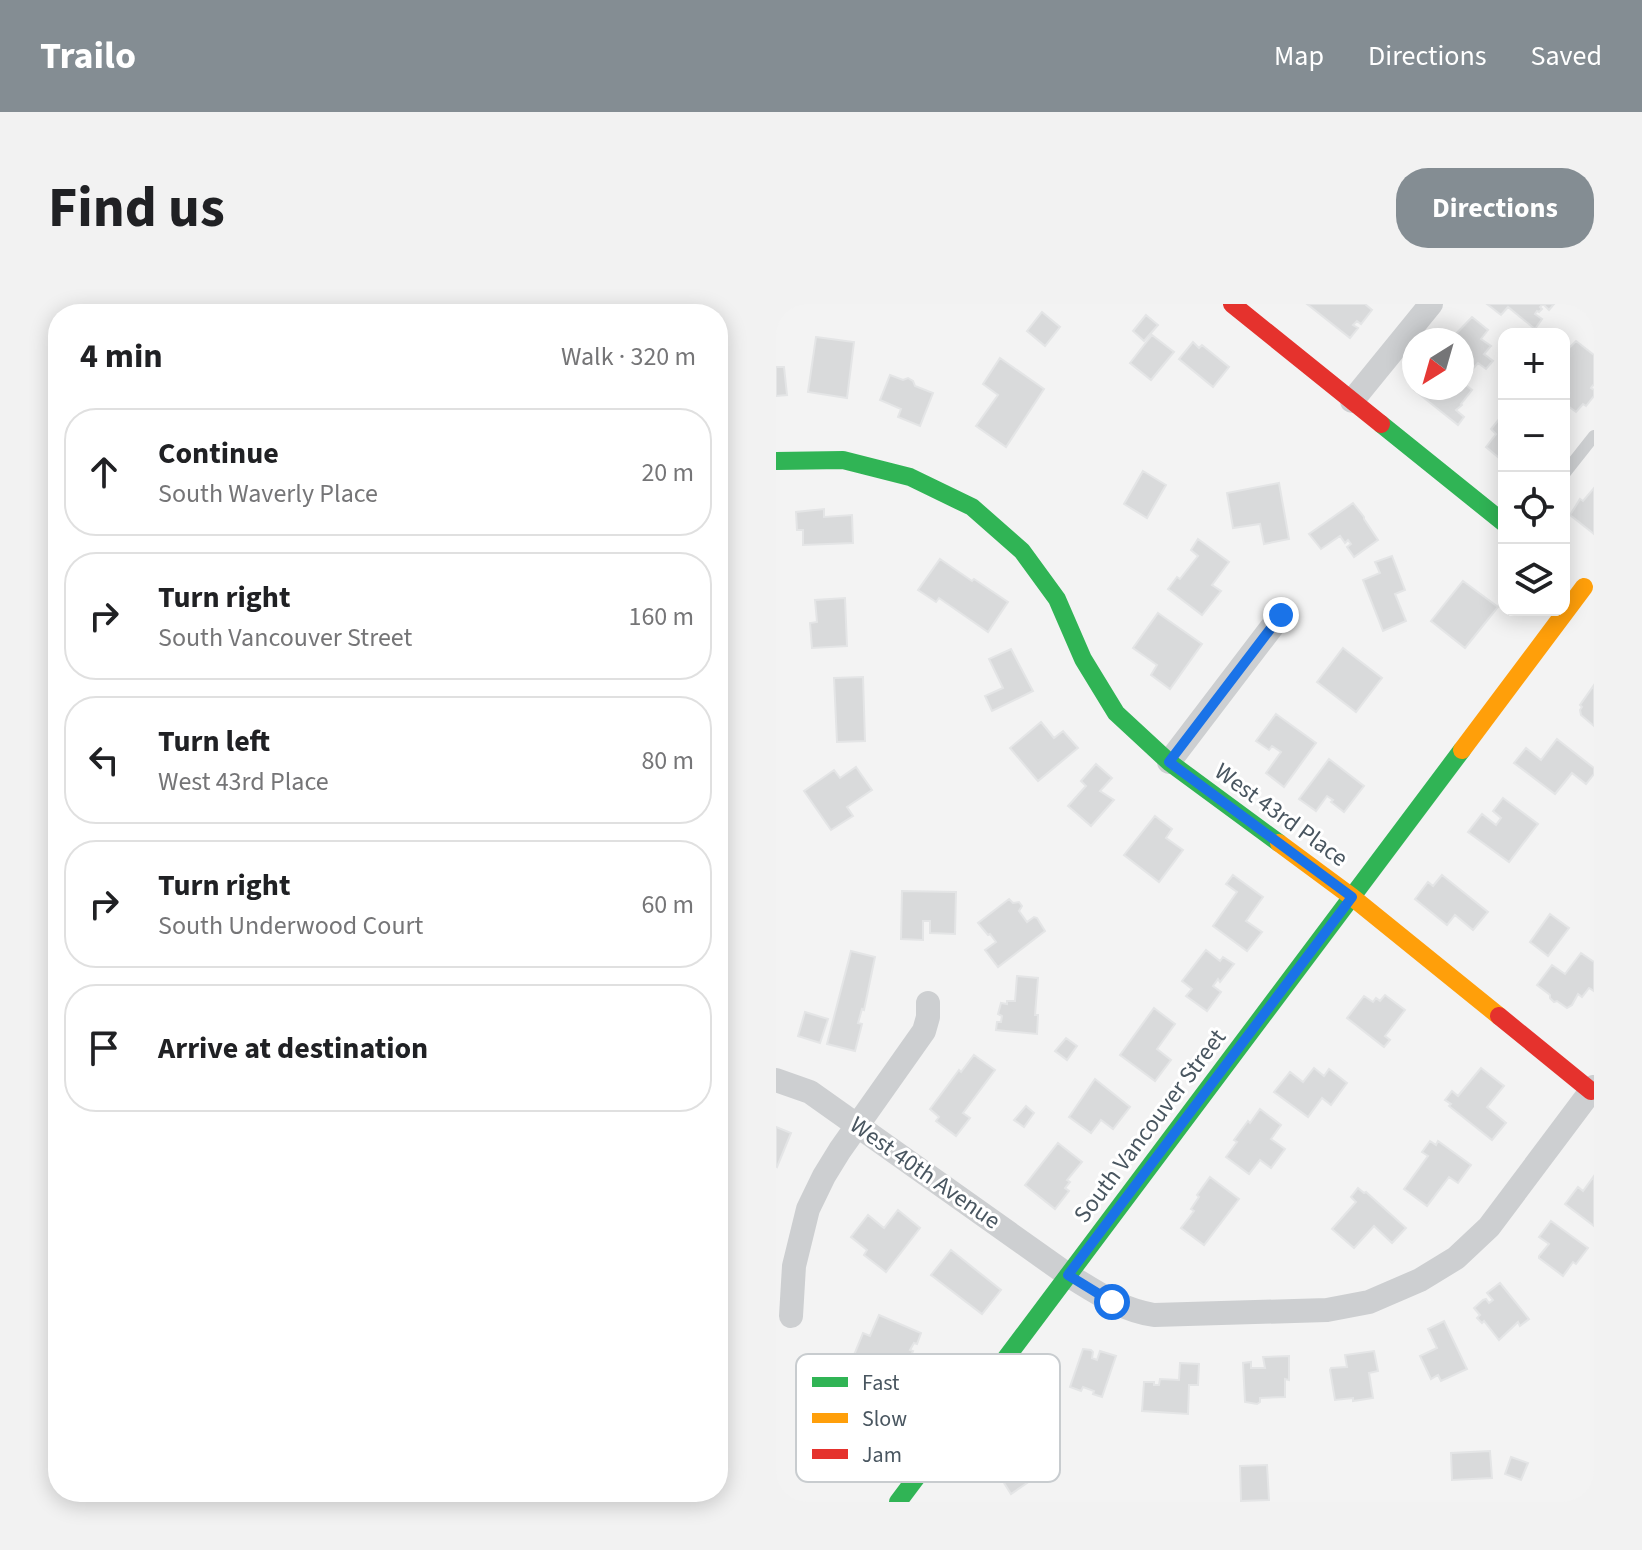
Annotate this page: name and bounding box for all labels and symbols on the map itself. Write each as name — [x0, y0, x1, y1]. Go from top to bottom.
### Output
north arrow — [1402, 328, 1474, 400]
route end — [1263, 597, 1299, 633]
street label: West 43rd Place — [1207, 755, 1355, 875]
street label: South Vancouver Street — [1065, 1022, 1235, 1230]
street label: West 40th Avenue — [842, 1108, 1008, 1238]
route start — [1094, 1284, 1130, 1320]
legend — [796, 1354, 1060, 1482]
text: Fast — [862, 1367, 900, 1399]
text: Slow — [862, 1403, 907, 1435]
text: Jam — [862, 1439, 902, 1471]

